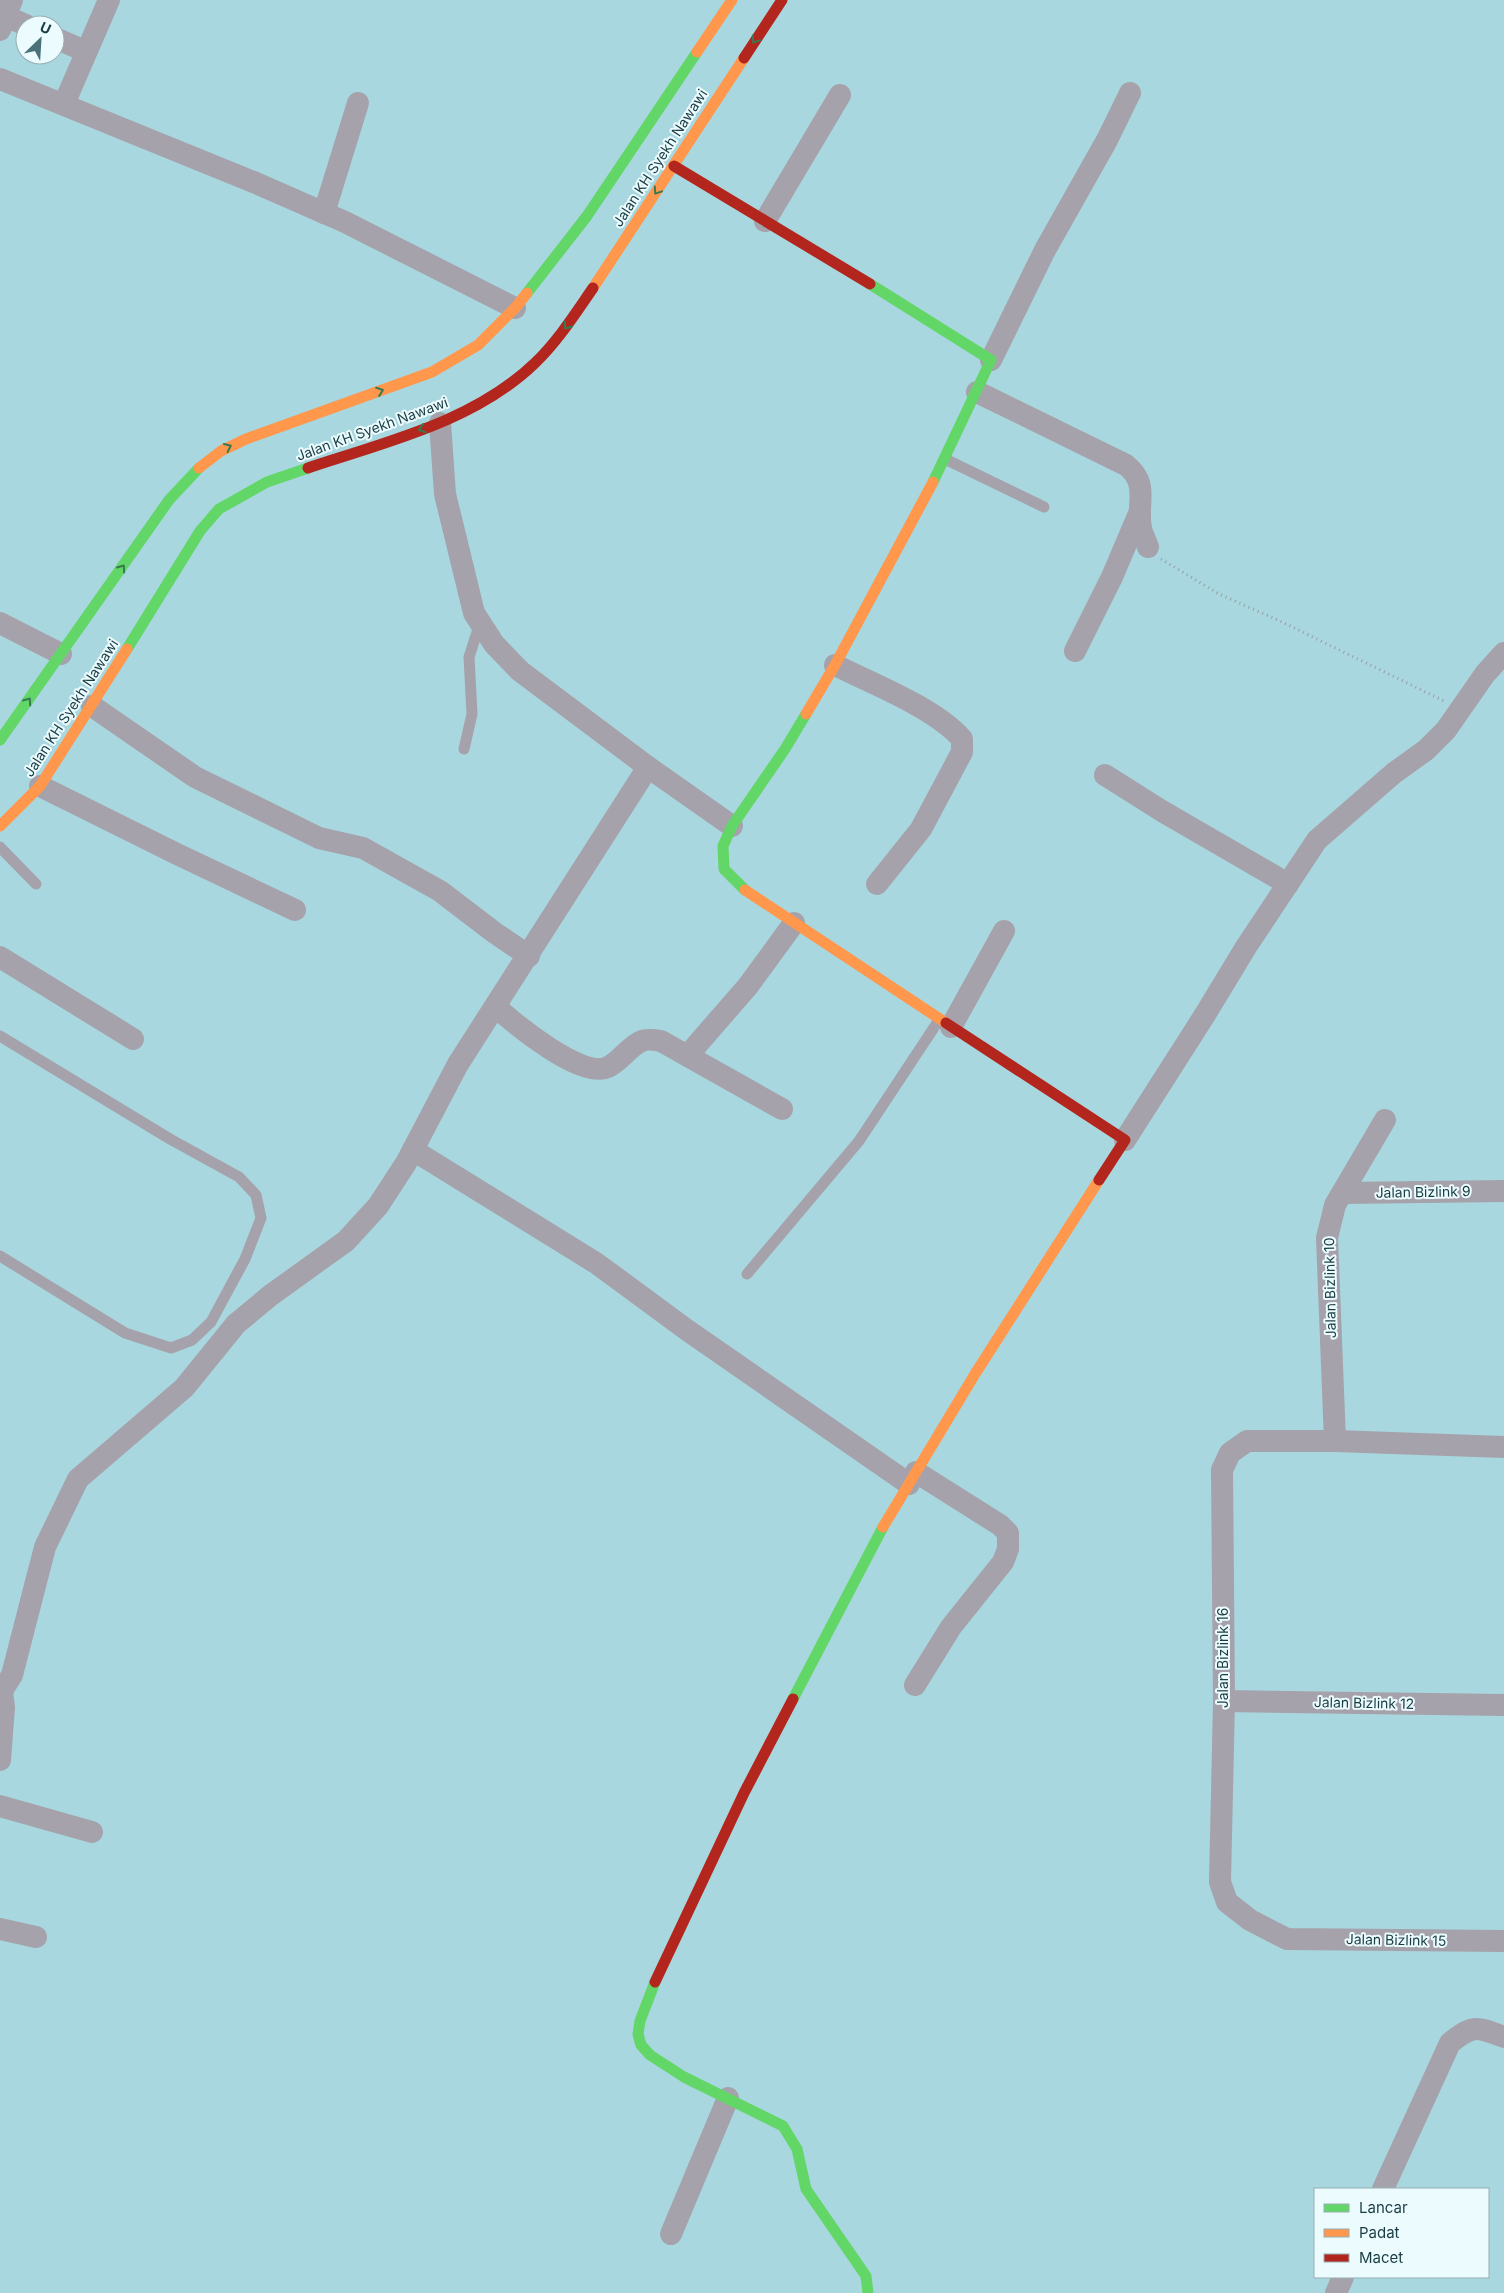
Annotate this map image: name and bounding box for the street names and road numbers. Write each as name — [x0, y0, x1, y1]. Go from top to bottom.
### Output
street label: Jalan KH Syekh Nawawi — [609, 86, 710, 230]
street label: Jalan KH Syekh Nawawi — [294, 393, 450, 464]
street label: Jalan KH Syekh Nawawi — [20, 636, 121, 780]
street label: Jalan Bizlink 9 — [1375, 1182, 1471, 1201]
street label: Jalan Bizlink 10 — [1320, 1237, 1339, 1339]
street label: Jalan Bizlink 16 — [1214, 1608, 1231, 1708]
street label: Jalan Bizlink 12 — [1314, 1693, 1414, 1712]
street label: Jalan Bizlink 15 — [1346, 1930, 1446, 1949]

